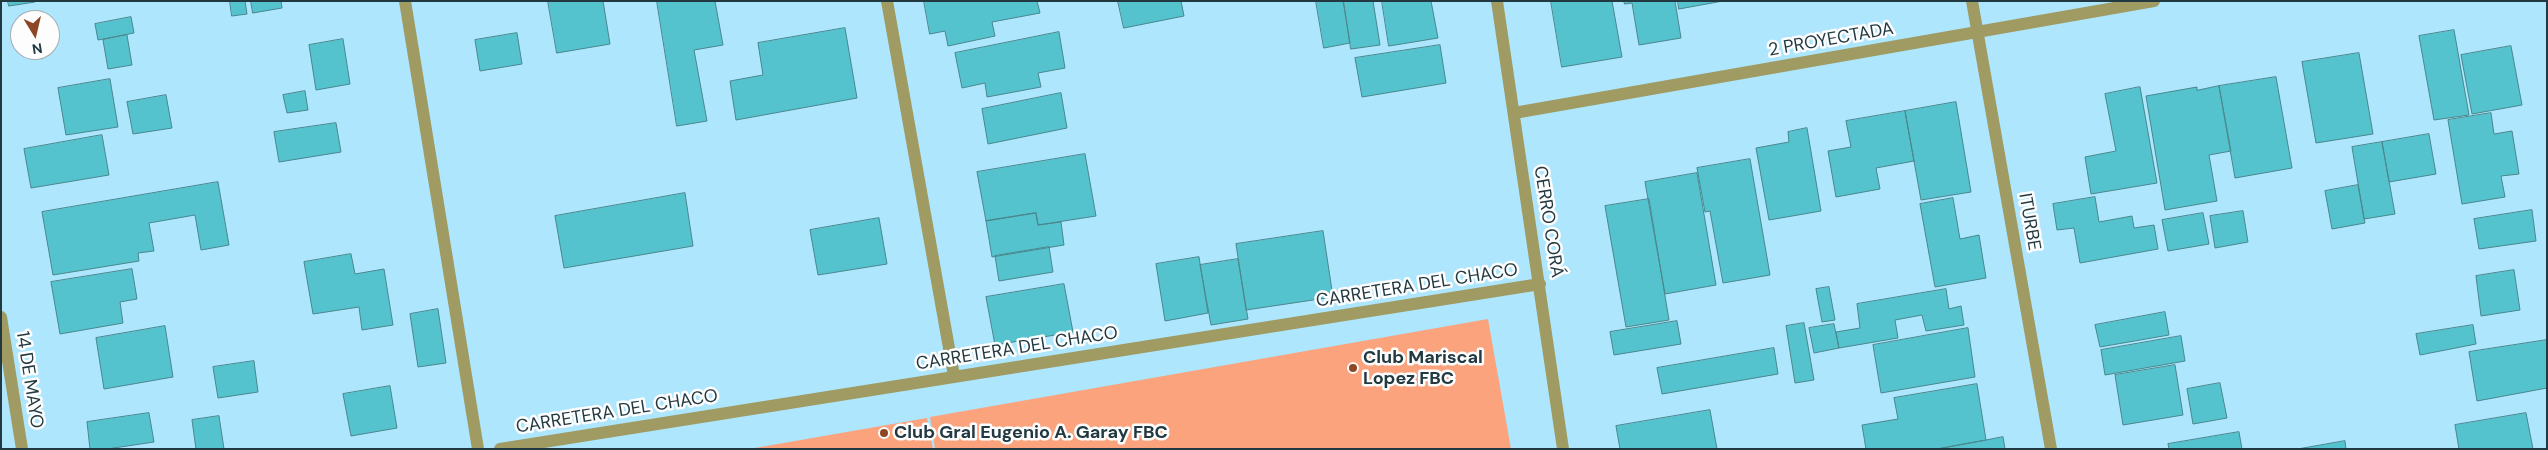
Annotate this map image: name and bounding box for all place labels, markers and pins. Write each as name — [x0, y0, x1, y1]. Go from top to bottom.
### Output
place label: Club Mariscal Lopez FBC — [1363, 347, 1483, 389]
marker: Club Mariscal Lopez FBC — [1347, 362, 1359, 374]
place label: Club Gral Eugenio A. Garay FBC — [894, 422, 1168, 444]
marker: Club Gral Eugenio A. Garay FBC — [878, 427, 890, 439]

